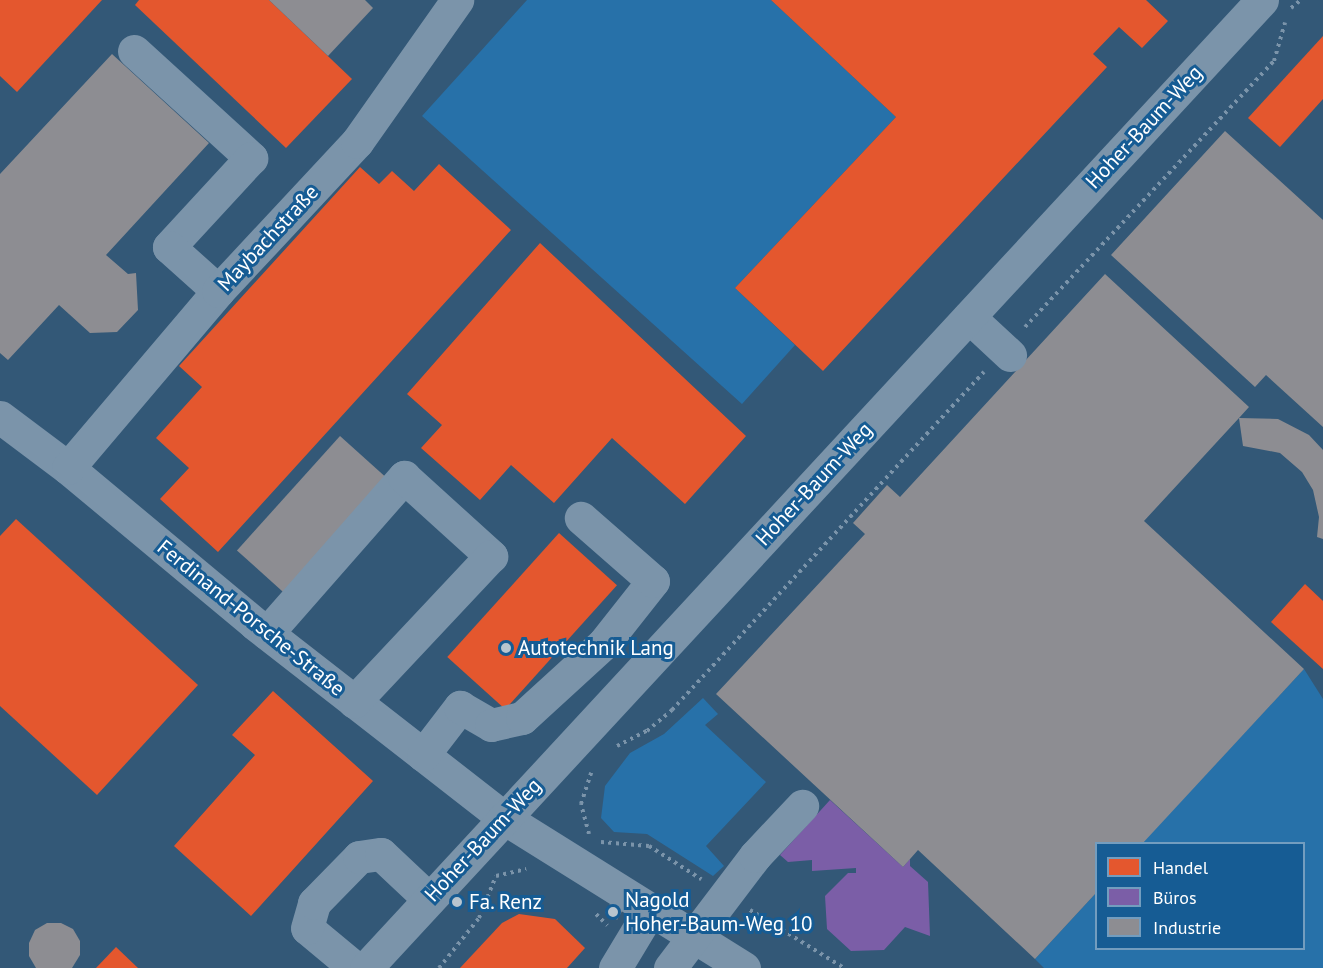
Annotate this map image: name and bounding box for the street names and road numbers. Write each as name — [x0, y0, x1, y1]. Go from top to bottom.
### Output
street label: Hoher-Baum-Weg — [1081, 60, 1207, 194]
street label: Maybachstraße — [212, 180, 324, 296]
street label: Hoher-Baum-Weg — [751, 417, 877, 551]
street label: Ferdinand-Porsche-Straße — [152, 535, 350, 701]
street label: Hoher-Baum-Weg — [420, 773, 546, 907]

